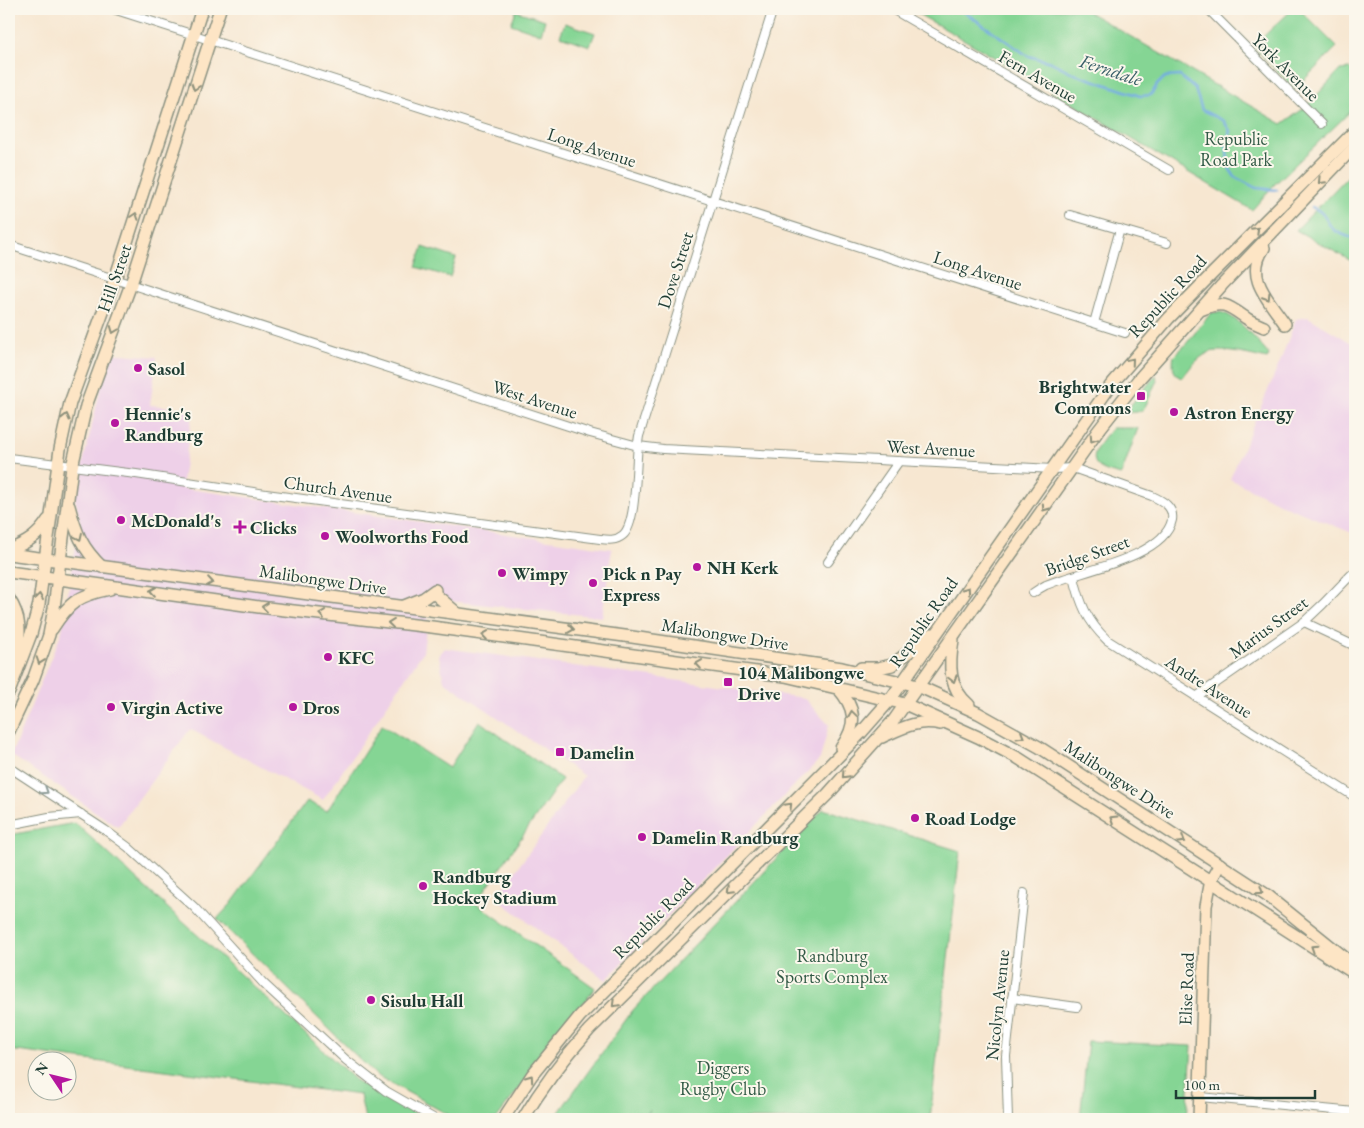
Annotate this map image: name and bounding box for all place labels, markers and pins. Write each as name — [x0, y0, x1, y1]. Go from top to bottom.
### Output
place label: Sasol — [148, 357, 185, 380]
marker: Sasol — [132, 362, 144, 374]
place label: Brightwater Commons — [1039, 375, 1132, 419]
marker: Brightwater Commons — [1135, 390, 1147, 402]
place label: Astron Energy — [1183, 401, 1294, 424]
place label: Hennie's Randburg — [125, 402, 204, 446]
marker: Astron Energy — [1168, 406, 1180, 418]
marker: Hennie's Randburg — [109, 417, 121, 429]
place label: McDonald's — [131, 509, 221, 532]
marker: McDonald's — [115, 514, 127, 526]
place label: Clicks — [250, 516, 297, 539]
marker: Clicks — [234, 521, 246, 533]
place label: Woolworths Food — [335, 525, 469, 548]
marker: Woolworths Food — [319, 530, 331, 542]
place label: NH Kerk — [707, 556, 780, 579]
marker: NH Kerk — [691, 561, 703, 573]
place label: Wimpy — [512, 562, 568, 585]
place label: Pick n Pay Express — [603, 562, 682, 606]
marker: Wimpy — [496, 567, 508, 579]
marker: Pick n Pay Express — [587, 577, 599, 589]
place label: KFC — [338, 646, 374, 669]
marker: KFC — [322, 651, 334, 663]
place label: 104 Malibongwe Drive — [738, 661, 865, 705]
marker: 104 Malibongwe Drive — [722, 676, 734, 688]
place label: Virgin Active — [121, 696, 223, 719]
place label: Dros — [303, 696, 340, 719]
marker: Virgin Active — [105, 701, 117, 713]
marker: Dros — [287, 701, 299, 713]
place label: Damelin — [570, 741, 634, 764]
marker: Damelin — [554, 746, 566, 758]
place label: Road Lodge — [925, 807, 1016, 830]
marker: Road Lodge — [909, 812, 921, 824]
place label: Damelin Randburg — [652, 826, 799, 849]
marker: Damelin Randburg — [636, 831, 648, 843]
place label: Randburg Hockey Stadium — [433, 865, 557, 909]
marker: Randburg Hockey Stadium — [417, 880, 429, 892]
place label: Sisulu Hall — [381, 989, 463, 1012]
marker: Sisulu Hall — [365, 994, 377, 1006]

